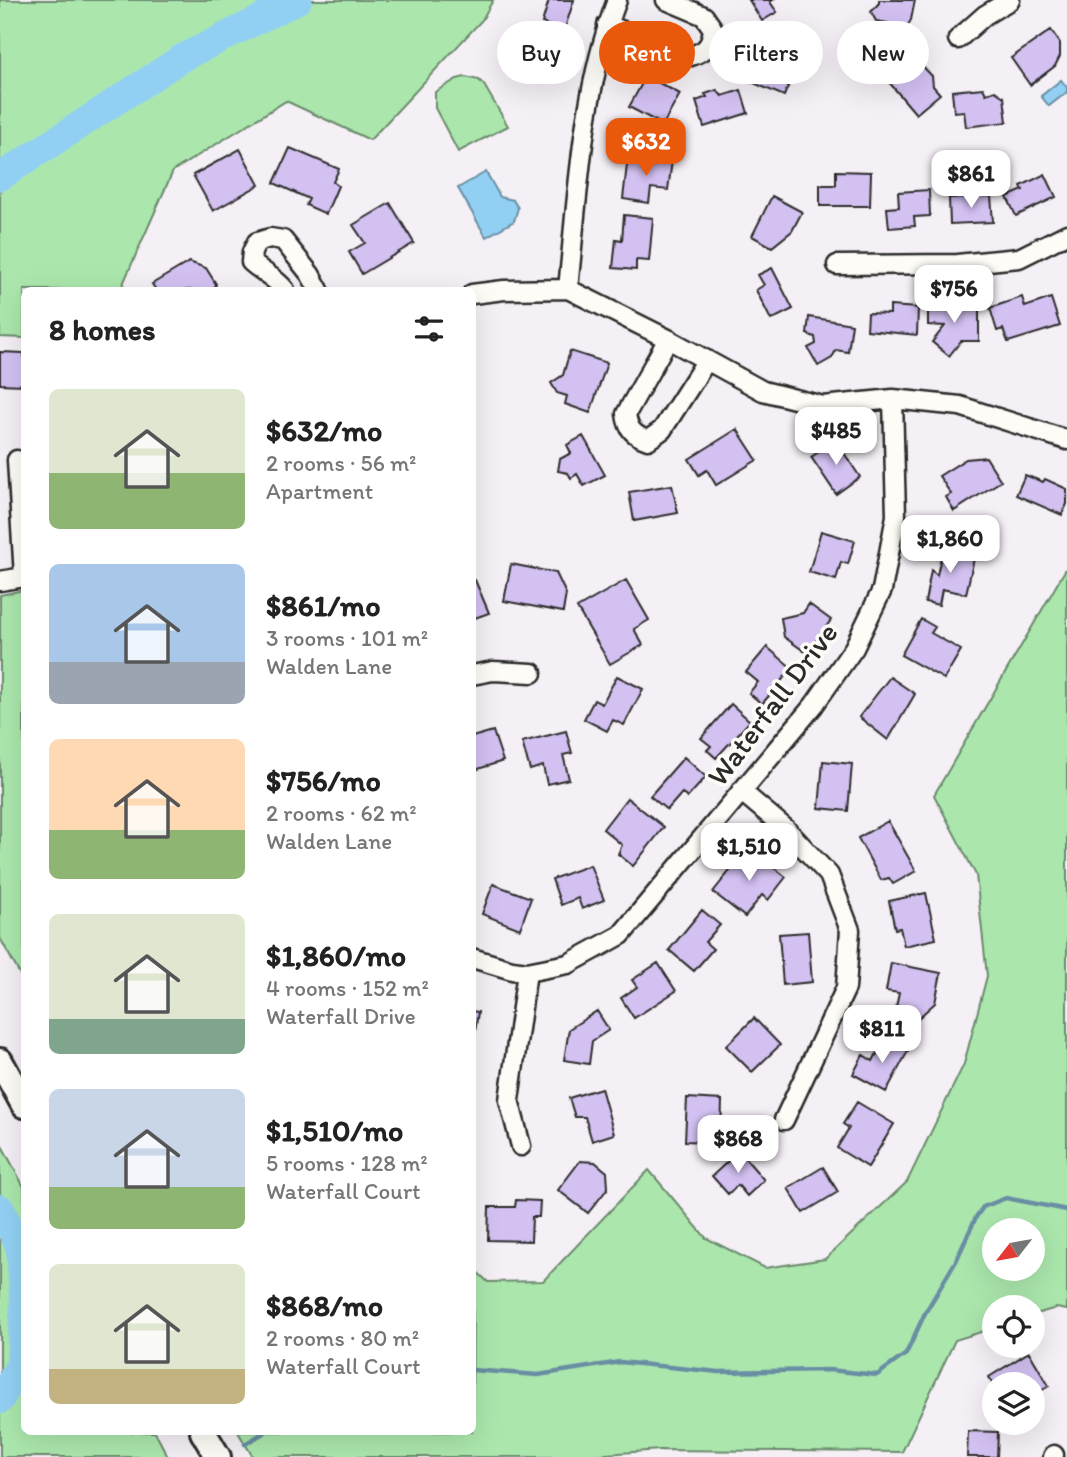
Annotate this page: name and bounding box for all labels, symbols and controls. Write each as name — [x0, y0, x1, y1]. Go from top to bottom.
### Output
chip: Buy — [497, 21, 585, 84]
chip: Rent — [599, 21, 695, 84]
chip: Filters — [709, 21, 823, 84]
chip: New — [837, 21, 929, 84]
pin: $632 — [605, 118, 687, 178]
text: $632 — [622, 127, 670, 155]
pin: $861 — [930, 150, 1012, 210]
text: $861 — [947, 159, 995, 187]
pin: $756 — [913, 266, 995, 325]
text: $756 — [930, 274, 978, 302]
icon: filters — [410, 310, 448, 348]
text: 8 homes — [49, 311, 156, 348]
pin: $485 — [795, 407, 877, 467]
text: $632/mo — [266, 412, 382, 449]
text: $485 — [811, 416, 861, 444]
icon: home — [105, 417, 189, 501]
text: 2 rooms · 56 m² — [266, 449, 417, 477]
text: Apartment — [266, 477, 373, 505]
pin: $1,860 — [893, 516, 1007, 575]
text: $1,860 — [917, 524, 983, 552]
text: $861/mo — [266, 587, 381, 624]
icon: home — [105, 592, 189, 676]
street label: Waterfall Drive — [699, 615, 845, 793]
text: 3 rooms · 101 m² — [266, 624, 428, 652]
text: Walden Lane — [266, 652, 392, 680]
text: $756/mo — [266, 762, 381, 799]
icon: home — [105, 767, 189, 851]
text: 2 rooms · 62 m² — [266, 799, 417, 827]
pin: $1,510 — [692, 824, 806, 883]
text: Walden Lane — [266, 827, 392, 855]
text: $1,510 — [717, 832, 781, 860]
text: $1,860/mo — [266, 937, 406, 974]
icon: home — [105, 942, 189, 1026]
text: 4 rooms · 152 m² — [266, 974, 429, 1002]
text: Waterfall Drive — [266, 1002, 416, 1030]
pin: $811 — [841, 1006, 923, 1065]
text: $811 — [859, 1014, 905, 1042]
text: $1,510/mo — [266, 1112, 403, 1149]
pin: $868 — [697, 1116, 779, 1175]
icon: home — [105, 1117, 189, 1201]
text: $868 — [713, 1124, 763, 1152]
text: 5 rooms · 128 m² — [266, 1149, 428, 1177]
text: Waterfall Court — [266, 1177, 421, 1205]
north arrow — [982, 1218, 1045, 1281]
map controls — [982, 1218, 1045, 1435]
text: $868/mo — [266, 1287, 383, 1324]
icon: home — [105, 1292, 189, 1376]
button: locate — [982, 1295, 1045, 1358]
text: 2 rooms · 80 m² — [266, 1324, 419, 1352]
text: Waterfall Court — [266, 1352, 421, 1380]
button: layers — [982, 1372, 1045, 1435]

